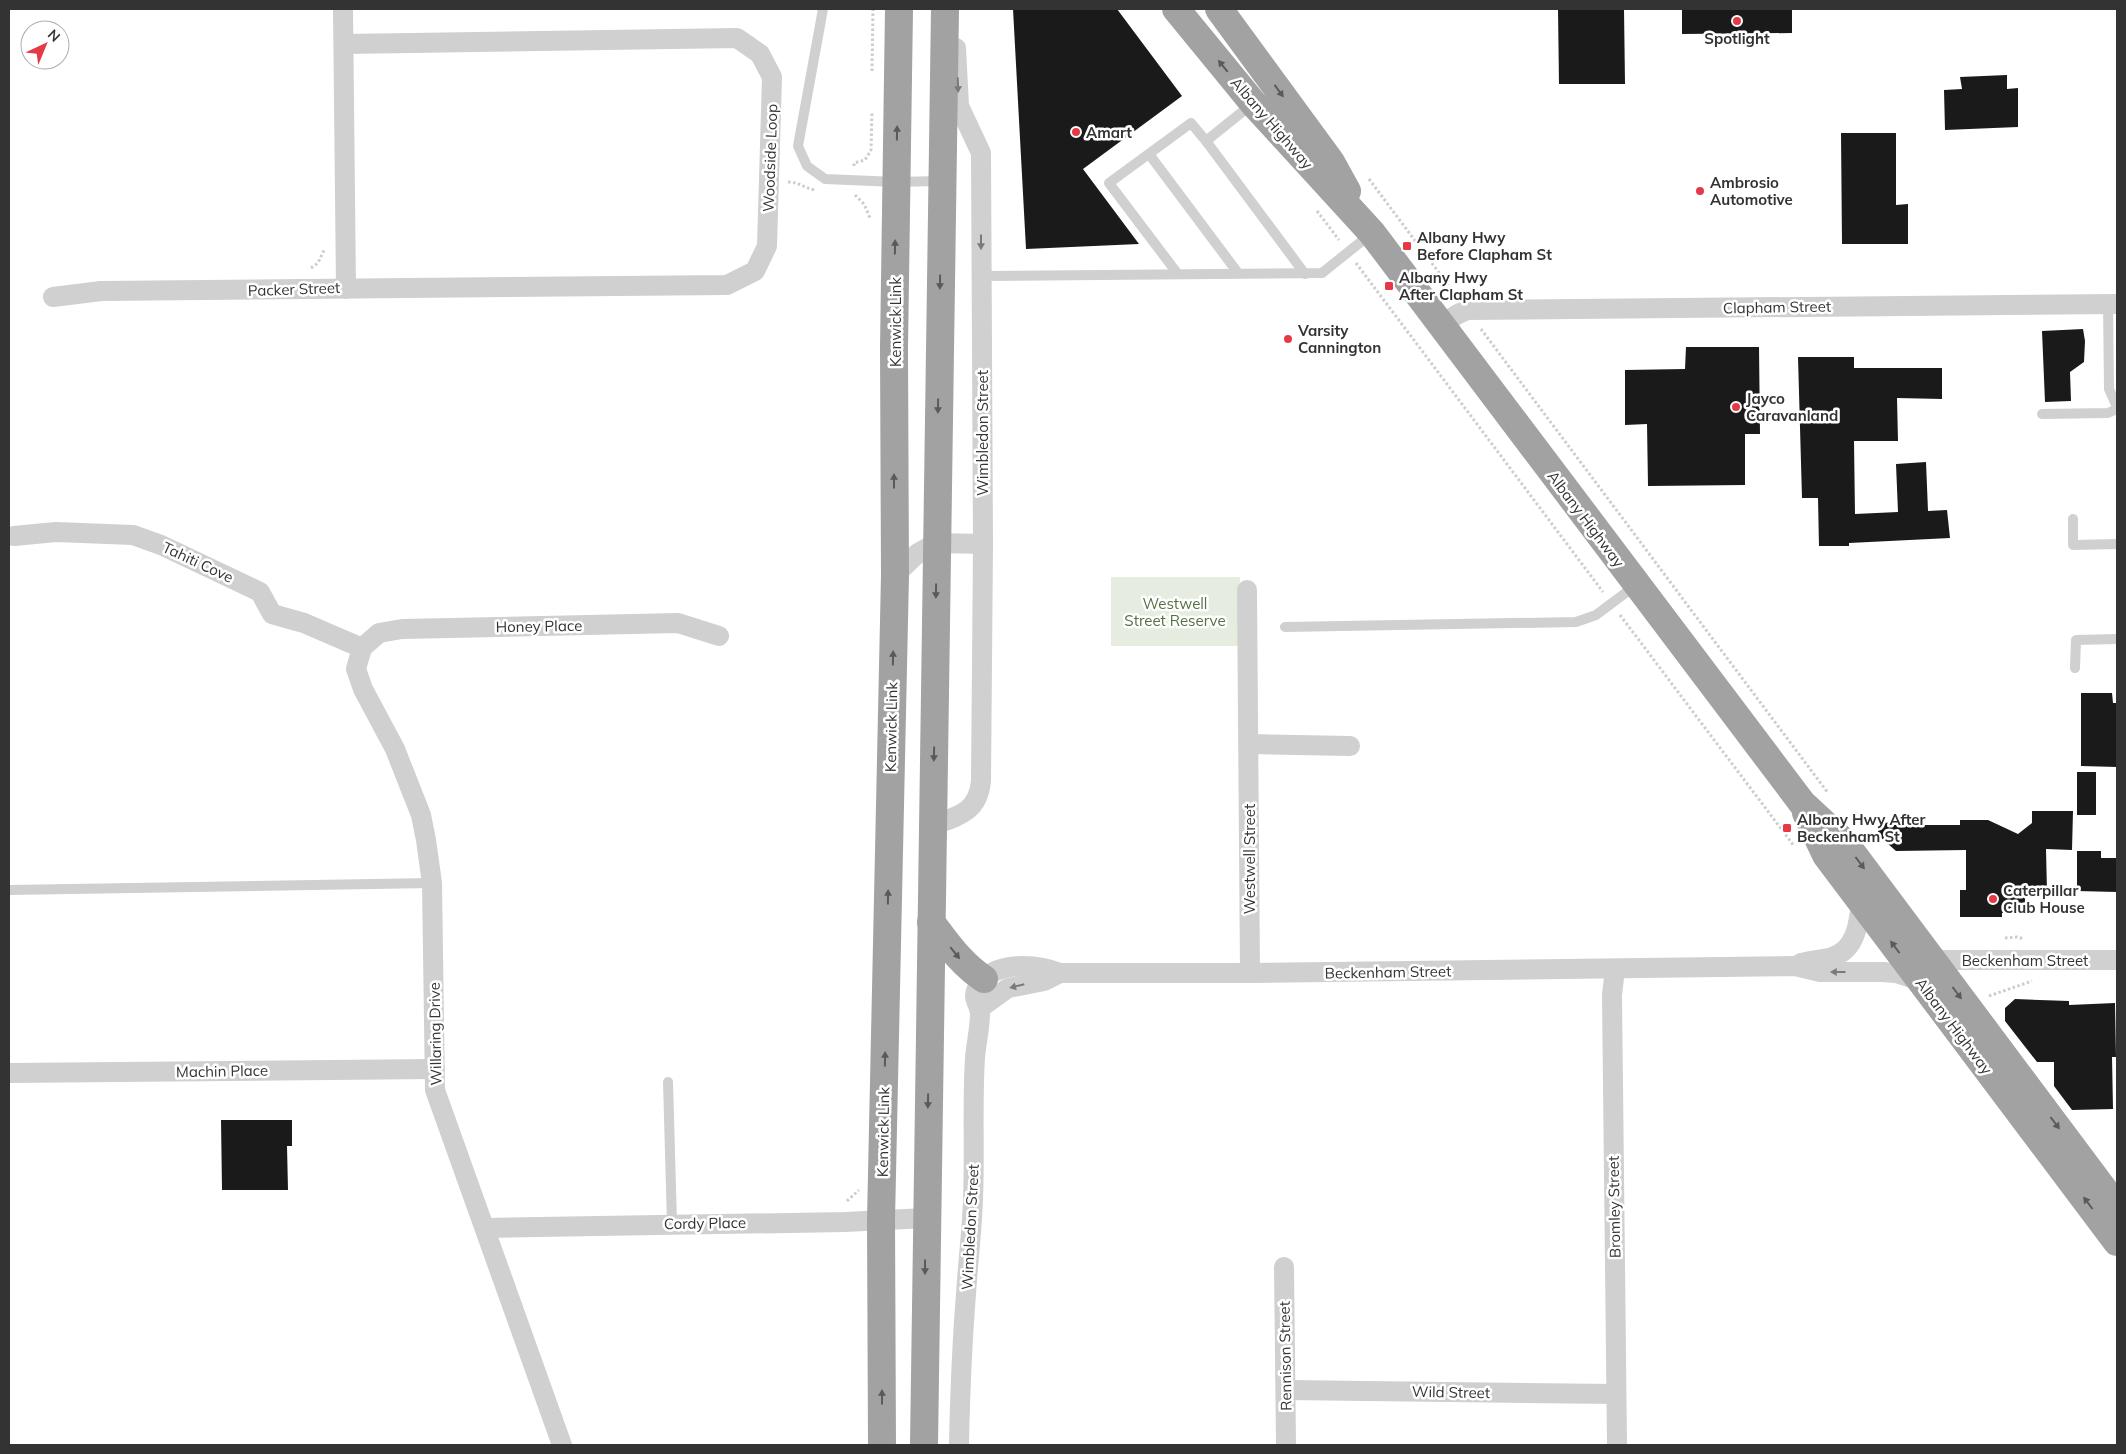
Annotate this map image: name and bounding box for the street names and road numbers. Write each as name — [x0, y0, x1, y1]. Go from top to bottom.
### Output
street label: Albany Highway — [1227, 73, 1317, 173]
street label: Woodside Loop — [759, 104, 781, 212]
street label: Kenwick Link — [886, 277, 905, 367]
street label: Packer Street — [248, 278, 340, 300]
street label: Clapham Street — [1723, 297, 1831, 317]
street label: Wimbledon Street — [973, 370, 992, 496]
street label: Albany Highway — [1544, 467, 1628, 571]
street label: Tahiti Cove — [159, 537, 237, 587]
street label: Honey Place — [496, 616, 582, 636]
street label: Kenwick Link — [881, 681, 901, 772]
street label: Westwell Street — [1240, 804, 1259, 914]
street label: Beckenham Street — [1962, 951, 2088, 970]
street label: Beckenham Street — [1325, 961, 1451, 983]
street label: Albany Highway — [1912, 974, 1996, 1078]
street label: Willaring Drive — [425, 982, 445, 1086]
street label: Machin Place — [176, 1061, 268, 1081]
street label: Kenwick Link — [873, 1086, 893, 1177]
street label: Bromley Street — [1604, 1156, 1624, 1258]
street label: Wimbledon Street — [957, 1164, 983, 1290]
street label: Cordy Place — [664, 1213, 746, 1233]
street label: Rennison Street — [1275, 1301, 1295, 1411]
street label: Wild Street — [1412, 1382, 1490, 1402]

